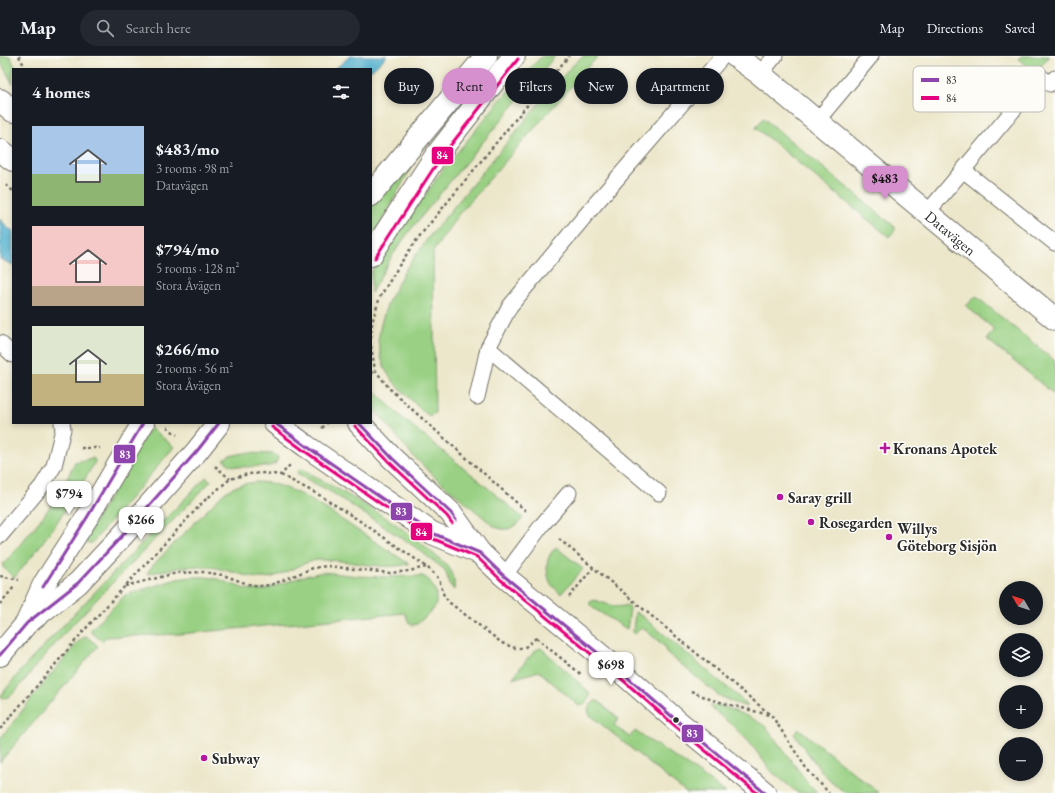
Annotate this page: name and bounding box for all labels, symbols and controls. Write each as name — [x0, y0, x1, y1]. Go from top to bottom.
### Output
search box — [80, 10, 360, 46]
text: Map — [20, 15, 56, 40]
icon: search — [94, 17, 116, 39]
text: Search here — [126, 18, 191, 37]
text: Map — [879, 19, 905, 37]
text: Directions — [927, 19, 983, 37]
text: Saved — [1005, 19, 1035, 37]
legend — [913, 66, 1045, 112]
chip: Buy — [384, 68, 434, 104]
chip: Rent — [442, 68, 497, 104]
chip: Filters — [505, 68, 566, 104]
chip: New — [574, 68, 628, 104]
chip: Apartment — [636, 68, 724, 104]
text: 83 — [946, 73, 957, 87]
text: 4 homes — [32, 81, 90, 103]
icon: filters — [330, 81, 352, 103]
text: 84 — [946, 91, 957, 105]
text: $483/mo — [156, 138, 219, 160]
icon: home — [64, 142, 112, 190]
line badge: 84 — [431, 146, 454, 165]
text: 84 — [436, 148, 448, 162]
text: 3 rooms · 98 m² — [156, 160, 233, 177]
pin: $483 — [861, 166, 909, 200]
text: $483 — [872, 170, 898, 187]
text: Datavägen — [156, 177, 208, 194]
street label: Datavägen — [922, 206, 980, 259]
text: $794/mo — [156, 238, 219, 260]
icon: home — [64, 242, 112, 290]
text: 5 rooms · 128 m² — [156, 260, 240, 277]
text: Stora Åvägen — [156, 277, 221, 294]
text: $266/mo — [156, 338, 219, 360]
icon: home — [64, 342, 112, 390]
text: 2 rooms · 56 m² — [156, 360, 233, 377]
text: Stora Åvägen — [156, 377, 221, 394]
place label: Kronans Apotek — [893, 439, 998, 458]
marker: Kronans Apotek — [880, 443, 890, 453]
line badge: 83 — [113, 444, 136, 464]
text: 83 — [119, 447, 131, 461]
pin: $794 — [45, 481, 93, 515]
text: $794 — [56, 485, 82, 502]
place label: Saray grill — [788, 488, 853, 507]
marker: Saray grill — [775, 492, 785, 502]
line badge: 83 — [390, 502, 413, 521]
text: 83 — [395, 504, 407, 518]
pin: $266 — [117, 507, 165, 541]
text: $266 — [128, 511, 154, 528]
place label: Rosegarden — [819, 513, 893, 532]
marker: Rosegarden — [806, 517, 816, 527]
place label: Willys Göteborg Sisjön — [897, 519, 998, 555]
line badge: 84 — [410, 522, 433, 541]
text: 84 — [415, 525, 427, 539]
marker: Willys Göteborg Sisjön — [884, 532, 894, 542]
north arrow — [999, 581, 1043, 625]
map controls — [999, 581, 1043, 781]
button: layers — [999, 633, 1043, 677]
pin: $698 — [587, 652, 635, 686]
text: $698 — [598, 656, 624, 673]
button: + — [999, 685, 1043, 729]
unlabelled marker — [671, 715, 681, 725]
line badge: 83 — [681, 724, 704, 743]
text: 83 — [686, 726, 698, 740]
button: − — [999, 737, 1043, 781]
place label: Subway — [212, 749, 261, 768]
marker: Subway — [199, 753, 209, 763]

